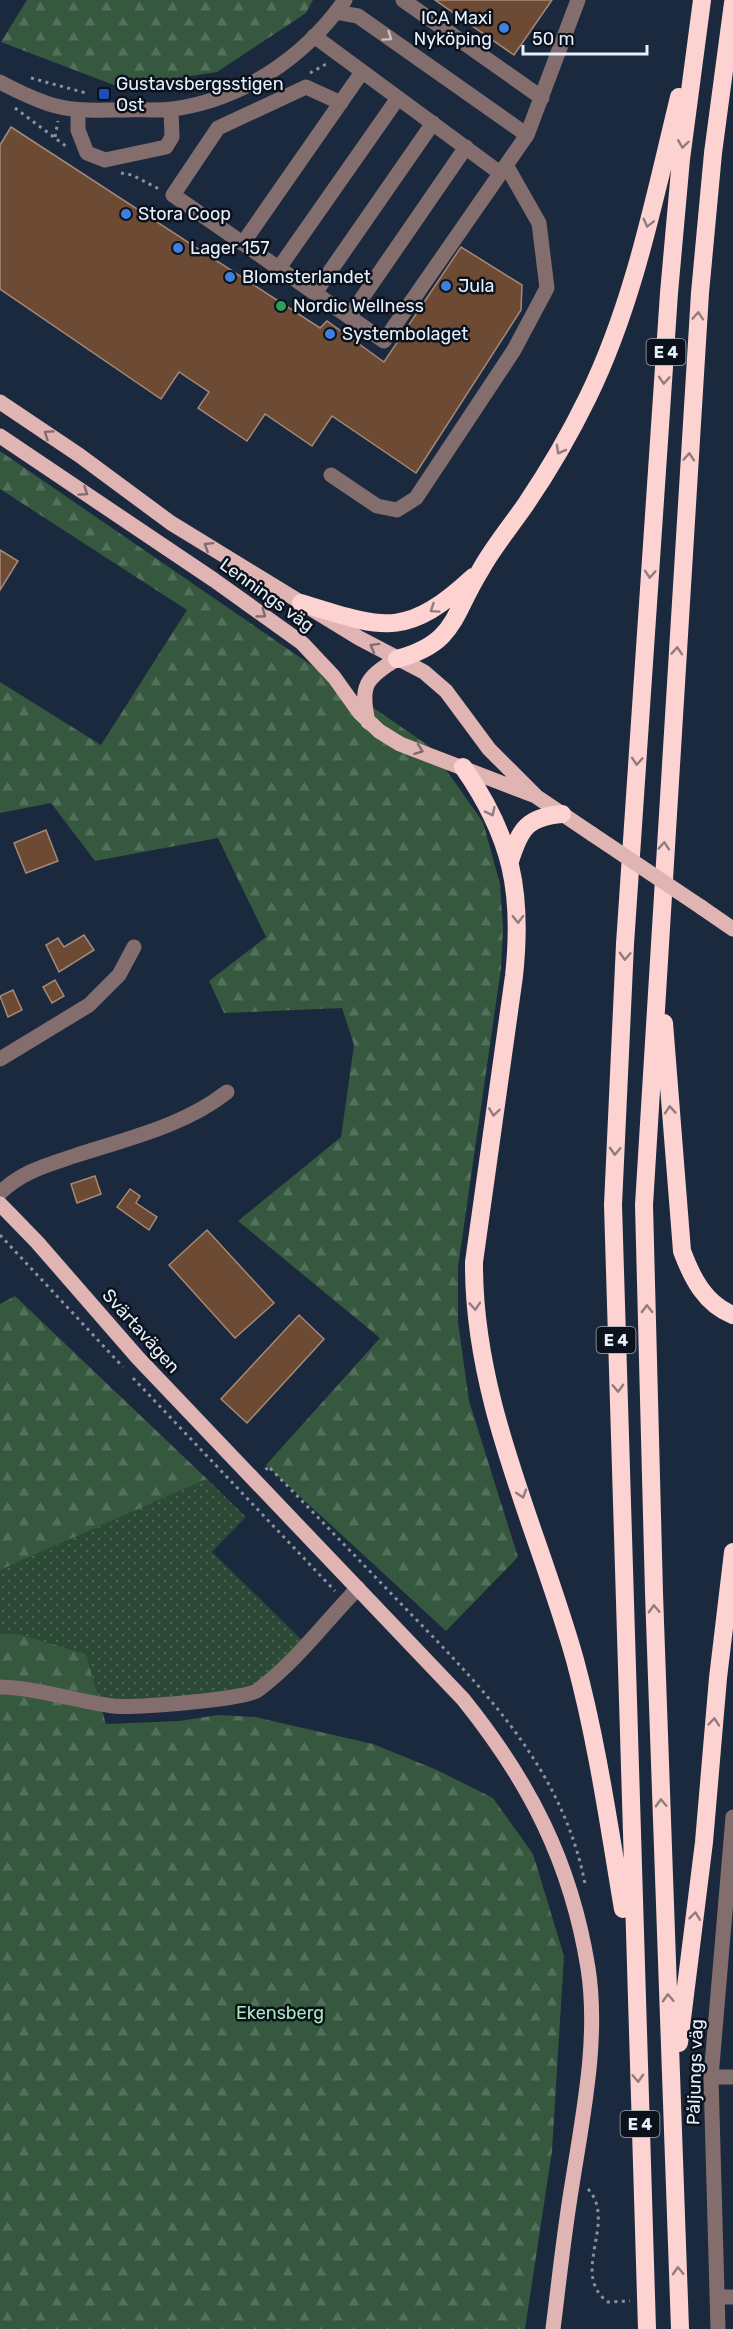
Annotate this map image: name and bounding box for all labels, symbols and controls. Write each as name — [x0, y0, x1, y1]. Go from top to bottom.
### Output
place label: ICA Maxi Nyköping — [414, 7, 492, 50]
scale bar — [523, 18, 648, 56]
marker: ICA Maxi Nyköping — [497, 21, 511, 35]
text: 50 m — [532, 28, 575, 50]
one-way arrow — [381, 30, 392, 41]
place label: Gustavsbergsstigen Ost — [116, 73, 284, 116]
marker: Gustavsbergsstigen Ost — [97, 87, 111, 101]
one-way arrow — [677, 139, 690, 148]
place label: Stora Coop — [138, 203, 231, 225]
marker: Stora Coop — [119, 207, 133, 221]
one-way arrow — [643, 217, 656, 227]
place label: Lager 157 — [190, 237, 269, 259]
marker: Lager 157 — [171, 241, 185, 255]
place label: Blomsterlandet — [242, 266, 371, 288]
marker: Blomsterlandet — [223, 270, 237, 284]
place label: Jula — [458, 275, 495, 297]
marker: Jula — [439, 279, 453, 293]
place label: Nordic Wellness — [293, 295, 424, 317]
marker: Nordic Wellness — [274, 299, 288, 313]
one-way arrow — [692, 312, 705, 321]
place label: Systembolaget — [342, 323, 468, 345]
marker: Systembolaget — [323, 327, 337, 341]
road number: E 4 — [646, 339, 686, 365]
one-way arrow — [657, 375, 670, 384]
one-way arrow — [44, 430, 55, 441]
one-way arrow — [556, 444, 567, 454]
one-way arrow — [682, 452, 695, 461]
one-way arrow — [77, 485, 88, 496]
one-way arrow — [204, 541, 214, 553]
street label: Lennings väg — [216, 553, 318, 637]
one-way arrow — [644, 570, 657, 579]
one-way arrow — [429, 602, 440, 613]
one-way arrow — [255, 607, 266, 618]
one-way arrow — [370, 643, 381, 654]
one-way arrow — [670, 647, 683, 656]
one-way arrow — [413, 743, 424, 756]
one-way arrow — [631, 757, 644, 766]
one-way arrow — [484, 805, 496, 816]
one-way arrow — [658, 841, 671, 850]
one-way arrow — [512, 915, 525, 924]
one-way arrow — [618, 951, 631, 960]
one-way arrow — [664, 1105, 677, 1114]
one-way arrow — [488, 1107, 501, 1117]
one-way arrow — [609, 1146, 622, 1155]
street label: Svärtavägen — [97, 1284, 185, 1378]
one-way arrow — [468, 1301, 481, 1311]
one-way arrow — [641, 1304, 653, 1313]
road number: E 4 — [596, 1327, 636, 1353]
one-way arrow — [611, 1383, 624, 1392]
one-way arrow — [515, 1489, 527, 1499]
one-way arrow — [648, 1604, 661, 1613]
one-way arrow — [707, 1717, 720, 1726]
one-way arrow — [655, 1799, 668, 1808]
one-way arrow — [688, 1911, 701, 1920]
one-way arrow — [662, 1994, 675, 2003]
park label: Ekensberg — [236, 2002, 324, 2024]
street label: Påljungs väg — [682, 2019, 708, 2125]
one-way arrow — [632, 2074, 645, 2083]
road number: E 4 — [620, 2111, 660, 2137]
one-way arrow — [671, 2266, 684, 2275]

